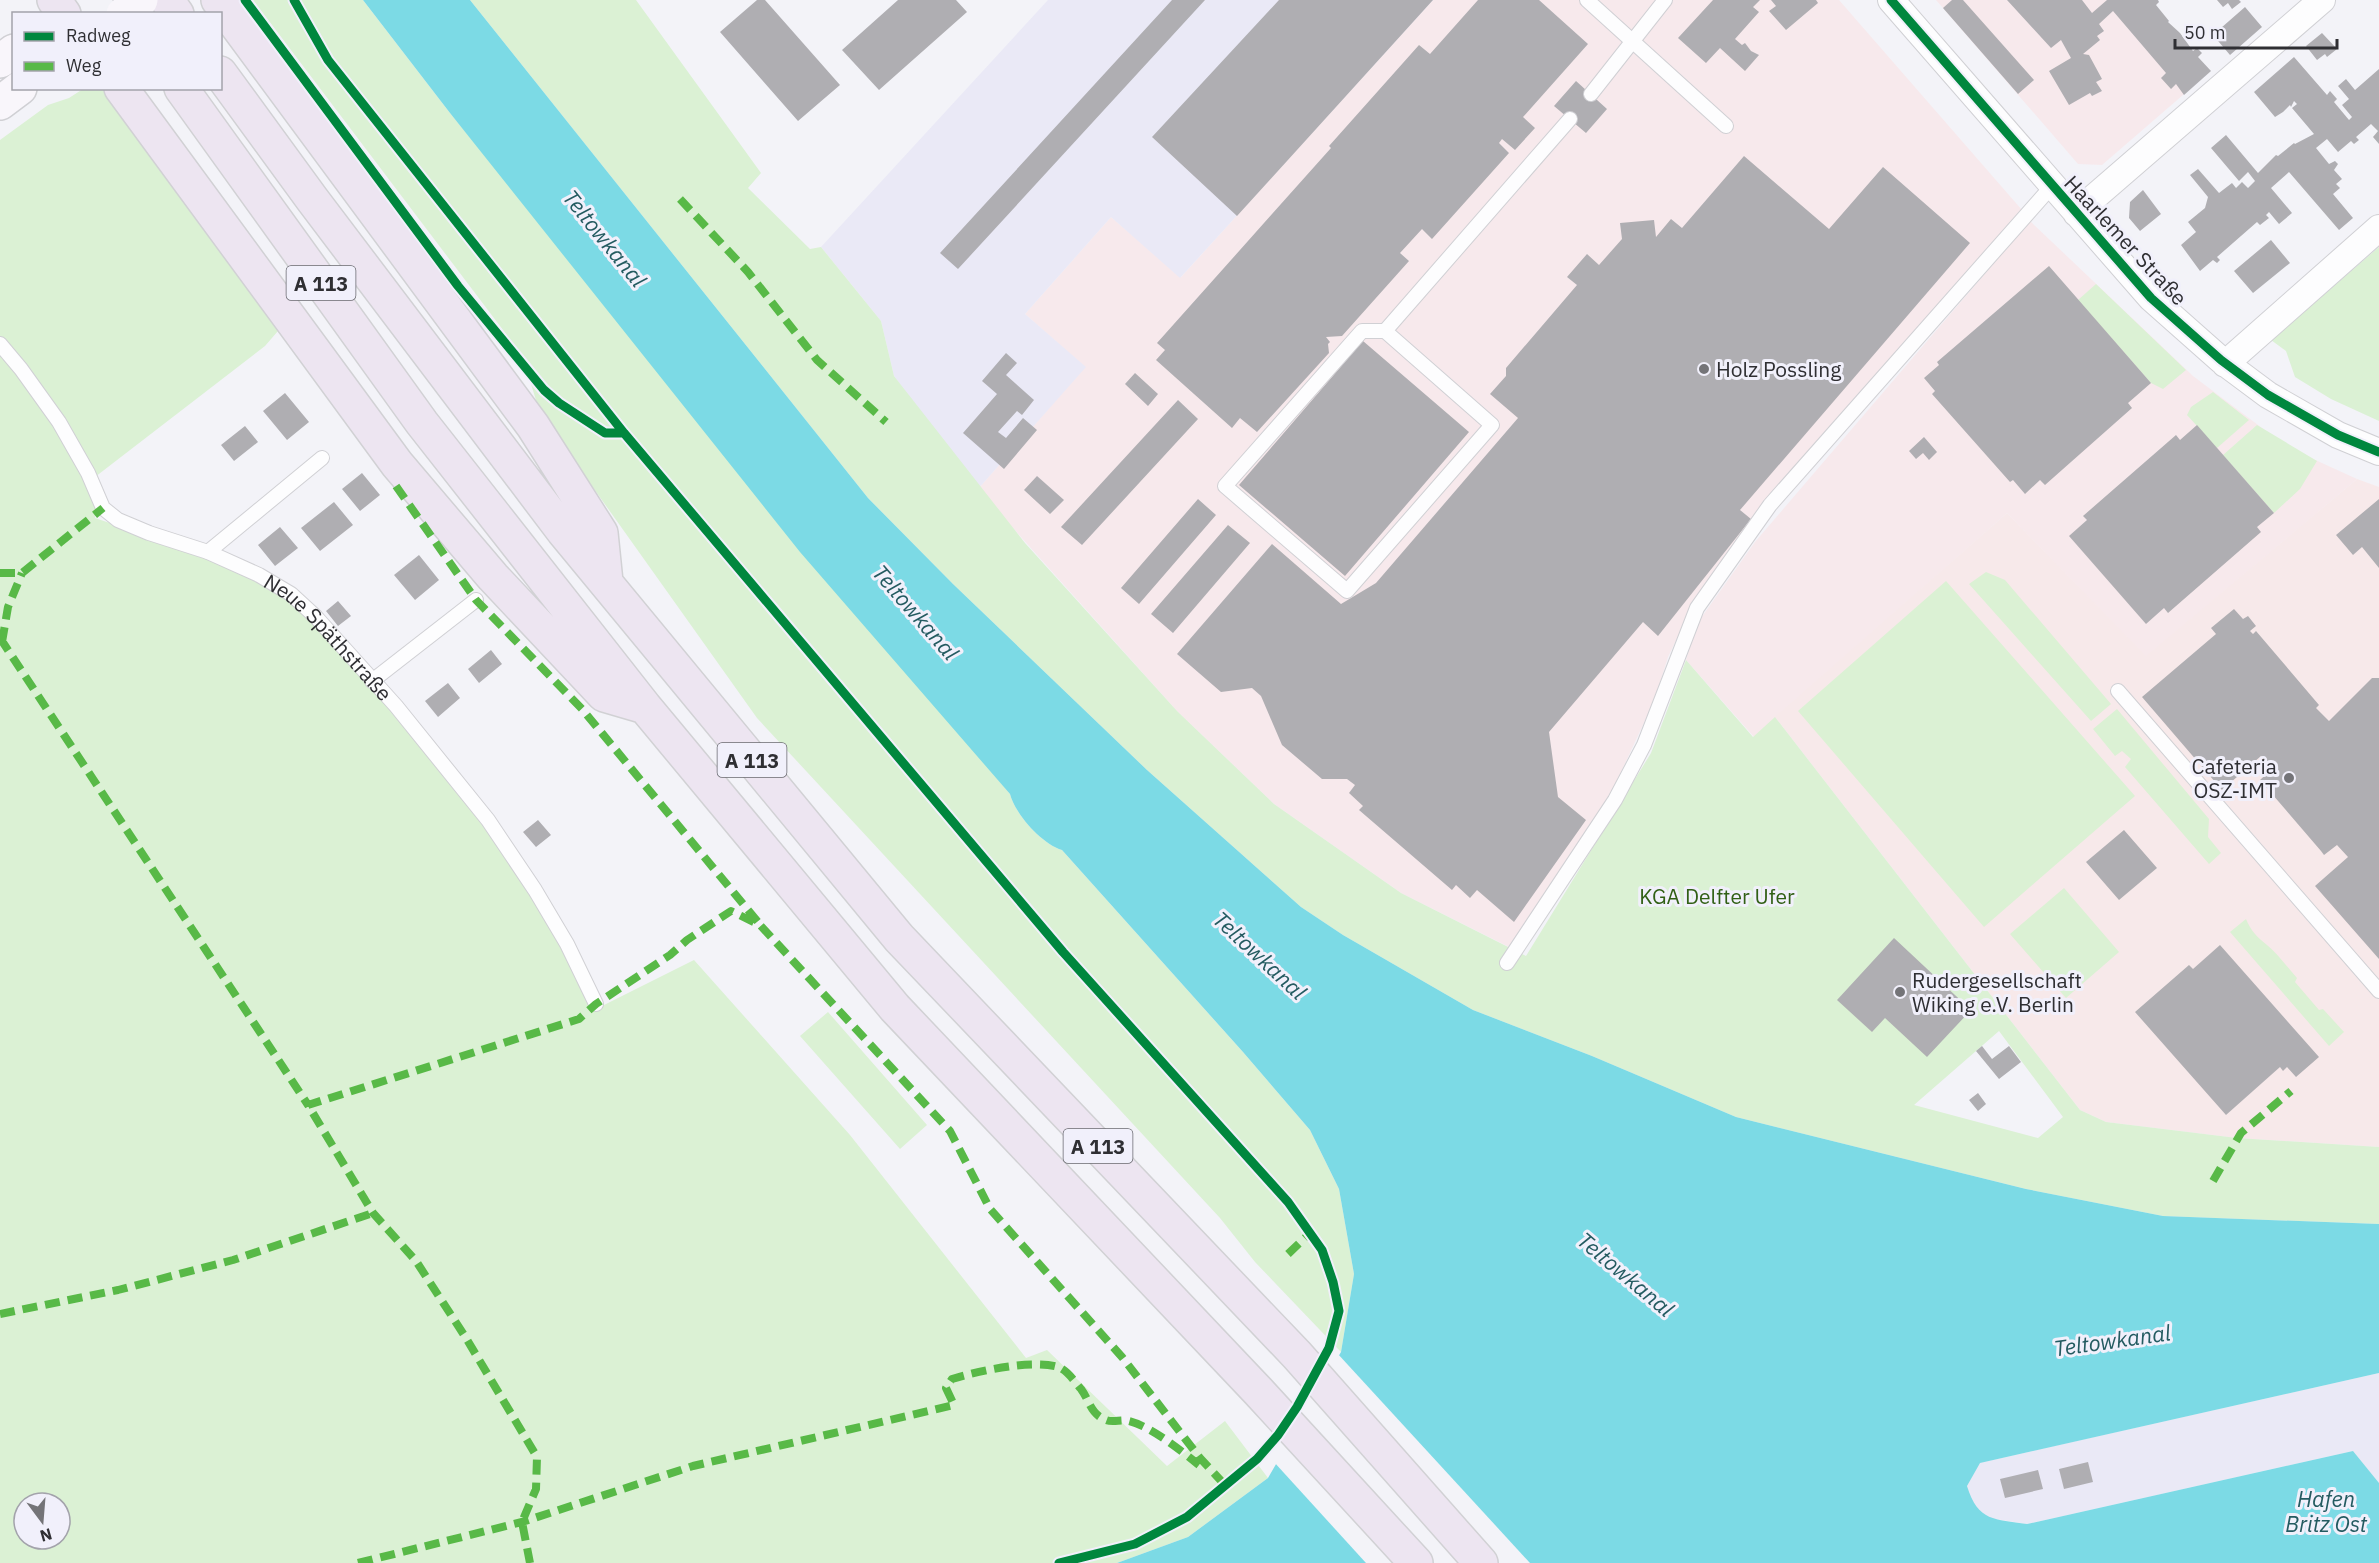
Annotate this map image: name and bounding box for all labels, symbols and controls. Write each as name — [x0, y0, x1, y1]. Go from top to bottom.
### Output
legend — [12, 12, 222, 90]
scale bar — [2175, 12, 2337, 50]
text: 50 m — [2184, 21, 2226, 44]
text: Radweg — [66, 24, 131, 47]
text: Weg — [66, 54, 102, 77]
street label: Haarlemer Straße — [2058, 169, 2194, 311]
water label: Teltowkanal — [557, 183, 653, 293]
road number: A 113 — [286, 266, 356, 300]
place label: Holz Possling — [1716, 355, 1841, 383]
marker: Holz Possling — [1697, 362, 1711, 376]
water label: Teltowkanal — [866, 558, 966, 666]
street label: Neue Späthstraße — [259, 567, 399, 707]
road number: A 113 — [718, 743, 786, 777]
place label: Cafeteria OSZ-IMT — [2192, 752, 2277, 804]
marker: Cafeteria OSZ-IMT — [2282, 771, 2296, 785]
park label: KGA Delfter Ufer — [1639, 882, 1795, 910]
water label: Teltowkanal — [1207, 904, 1313, 1006]
place label: Rudergesellschaft Wiking e.V. Berlin — [1912, 966, 2082, 1018]
marker: Rudergesellschaft Wiking e.V. Berlin — [1893, 985, 1907, 999]
road number: A 113 — [1064, 1129, 1132, 1163]
water label: Teltowkanal — [1572, 1225, 1680, 1323]
water label: Teltowkanal — [2052, 1317, 2172, 1363]
water label: Hafen Britz Ost — [2285, 1484, 2368, 1538]
north arrow — [12, 1491, 72, 1551]
text: N — [38, 1524, 54, 1547]

